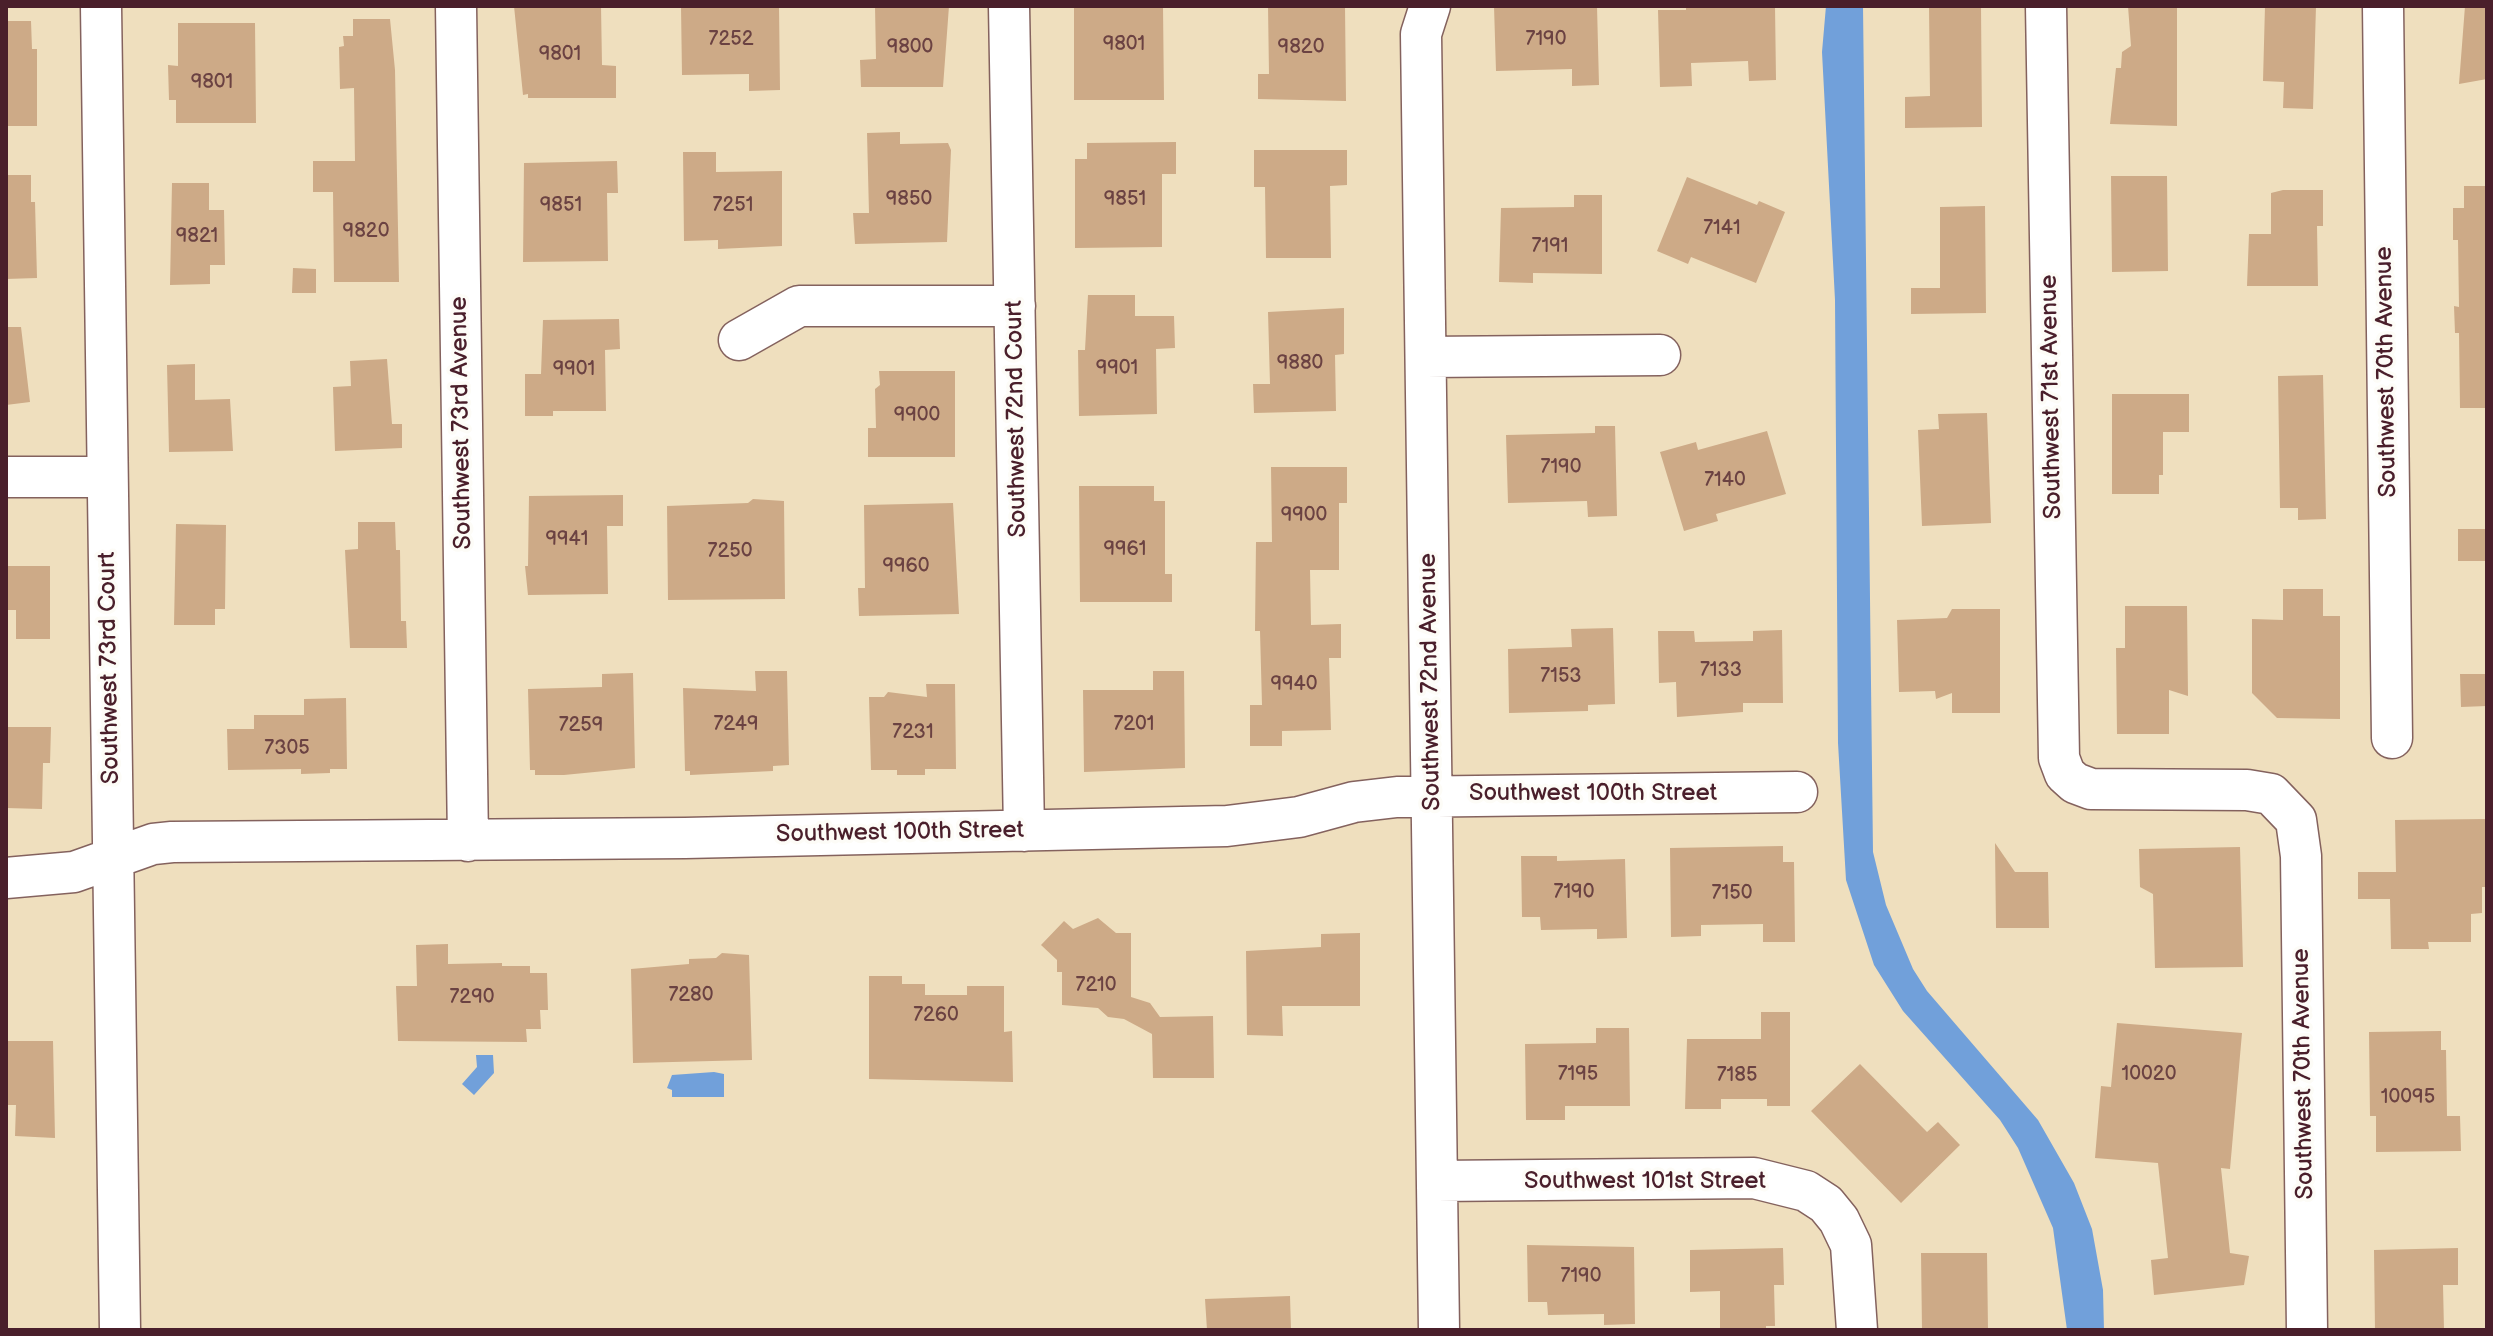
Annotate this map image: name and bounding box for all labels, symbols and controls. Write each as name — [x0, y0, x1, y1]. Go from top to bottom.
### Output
house number: 7252 — [709, 28, 753, 52]
house number: 7190 — [1526, 28, 1566, 52]
house number: 9801 — [1103, 33, 1145, 57]
house number: 9800 — [887, 36, 933, 60]
house number: 9820 — [1278, 36, 1324, 60]
house number: 9801 — [539, 43, 581, 67]
house number: 9801 — [191, 71, 233, 95]
house number: 9850 — [886, 188, 932, 212]
house number: 9851 — [1104, 188, 1146, 212]
house number: 9851 — [540, 194, 582, 218]
house number: 7251 — [713, 194, 753, 218]
house number: 7141 — [1703, 217, 1741, 241]
house number: 9820 — [343, 220, 389, 244]
house number: 9821 — [176, 225, 218, 249]
house number: 7191 — [1532, 235, 1568, 259]
street label: Southwest 70th Avenue — [2370, 246, 2404, 498]
street label: Southwest 71st Avenue — [2035, 274, 2069, 520]
street label: Southwest 73rd Avenue — [445, 296, 479, 550]
street label: Southwest 72nd Court — [1001, 300, 1033, 538]
house number: 9880 — [1277, 352, 1323, 376]
house number: 9901 — [1096, 357, 1138, 381]
house number: 9901 — [553, 358, 595, 382]
house number: 9900 — [894, 404, 940, 428]
house number: 7190 — [1541, 456, 1581, 480]
house number: 7140 — [1704, 469, 1746, 493]
house number: 9900 — [1281, 504, 1327, 528]
house number: 9941 — [545, 528, 589, 552]
house number: 9961 — [1103, 538, 1147, 562]
house number: 7250 — [708, 540, 752, 564]
street label: Southwest 73rd Court — [94, 551, 126, 785]
street label: Southwest 72nd Avenue — [1414, 553, 1448, 811]
house number: 9960 — [882, 555, 930, 579]
house number: 7133 — [1700, 659, 1742, 683]
house number: 7153 — [1540, 665, 1582, 689]
house number: 9940 — [1270, 673, 1318, 697]
house number: 7249 — [713, 713, 759, 737]
house number: 7201 — [1113, 713, 1155, 737]
house number: 7259 — [559, 714, 603, 738]
house number: 7231 — [892, 721, 934, 745]
house number: 7305 — [264, 737, 310, 761]
street label: Southwest 100th Street — [1469, 780, 1717, 808]
street label: Southwest 100th Street — [776, 816, 1024, 850]
house number: 7190 — [1554, 881, 1594, 905]
house number: 7150 — [1712, 882, 1752, 906]
street label: Southwest 70th Avenue — [2287, 948, 2321, 1200]
house number: 7210 — [1076, 974, 1116, 998]
house number: 7280 — [668, 984, 714, 1008]
house number: 7290 — [450, 986, 494, 1010]
house number: 7260 — [913, 1004, 959, 1028]
house number: 7195 — [1558, 1063, 1598, 1087]
house number: 10020 — [2122, 1063, 2176, 1087]
house number: 7185 — [1717, 1064, 1757, 1088]
house number: 10095 — [2381, 1086, 2435, 1110]
street label: Southwest 101st Street — [1524, 1168, 1766, 1196]
house number: 7190 — [1561, 1265, 1601, 1289]

